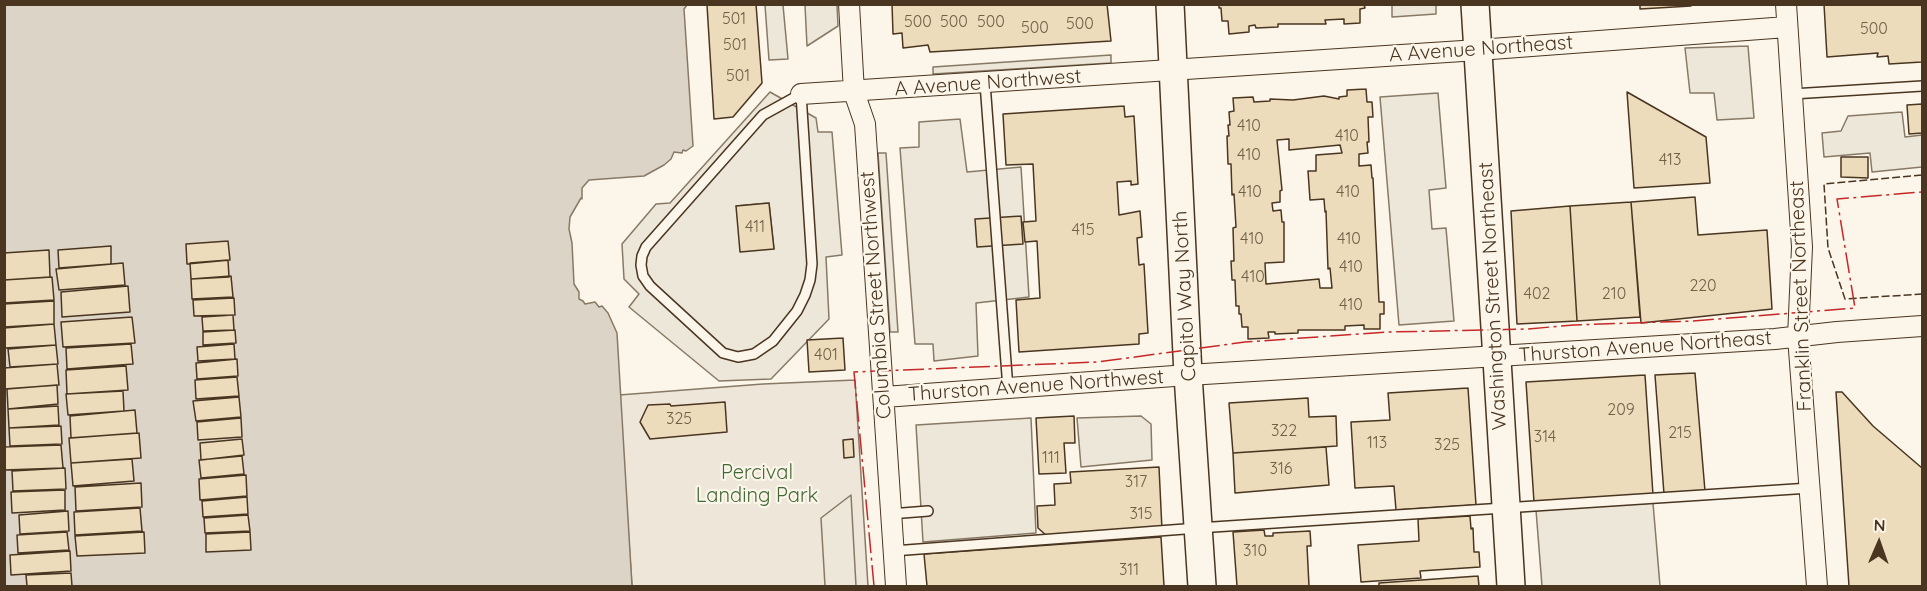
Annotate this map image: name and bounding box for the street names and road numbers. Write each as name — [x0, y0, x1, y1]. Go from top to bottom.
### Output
street label: A Avenue Northeast — [1388, 31, 1574, 67]
street label: A Avenue Northwest — [894, 64, 1082, 102]
street label: Washington Street Northeast — [1474, 161, 1512, 431]
street label: Columbia Street Northwest — [855, 170, 897, 420]
street label: Franklin Street Northeast — [1785, 180, 1817, 412]
street label: Capitol Way North — [1169, 210, 1201, 382]
street label: Thurston Avenue Northeast — [1518, 326, 1772, 368]
street label: Thurston Avenue Northwest — [907, 365, 1165, 407]

